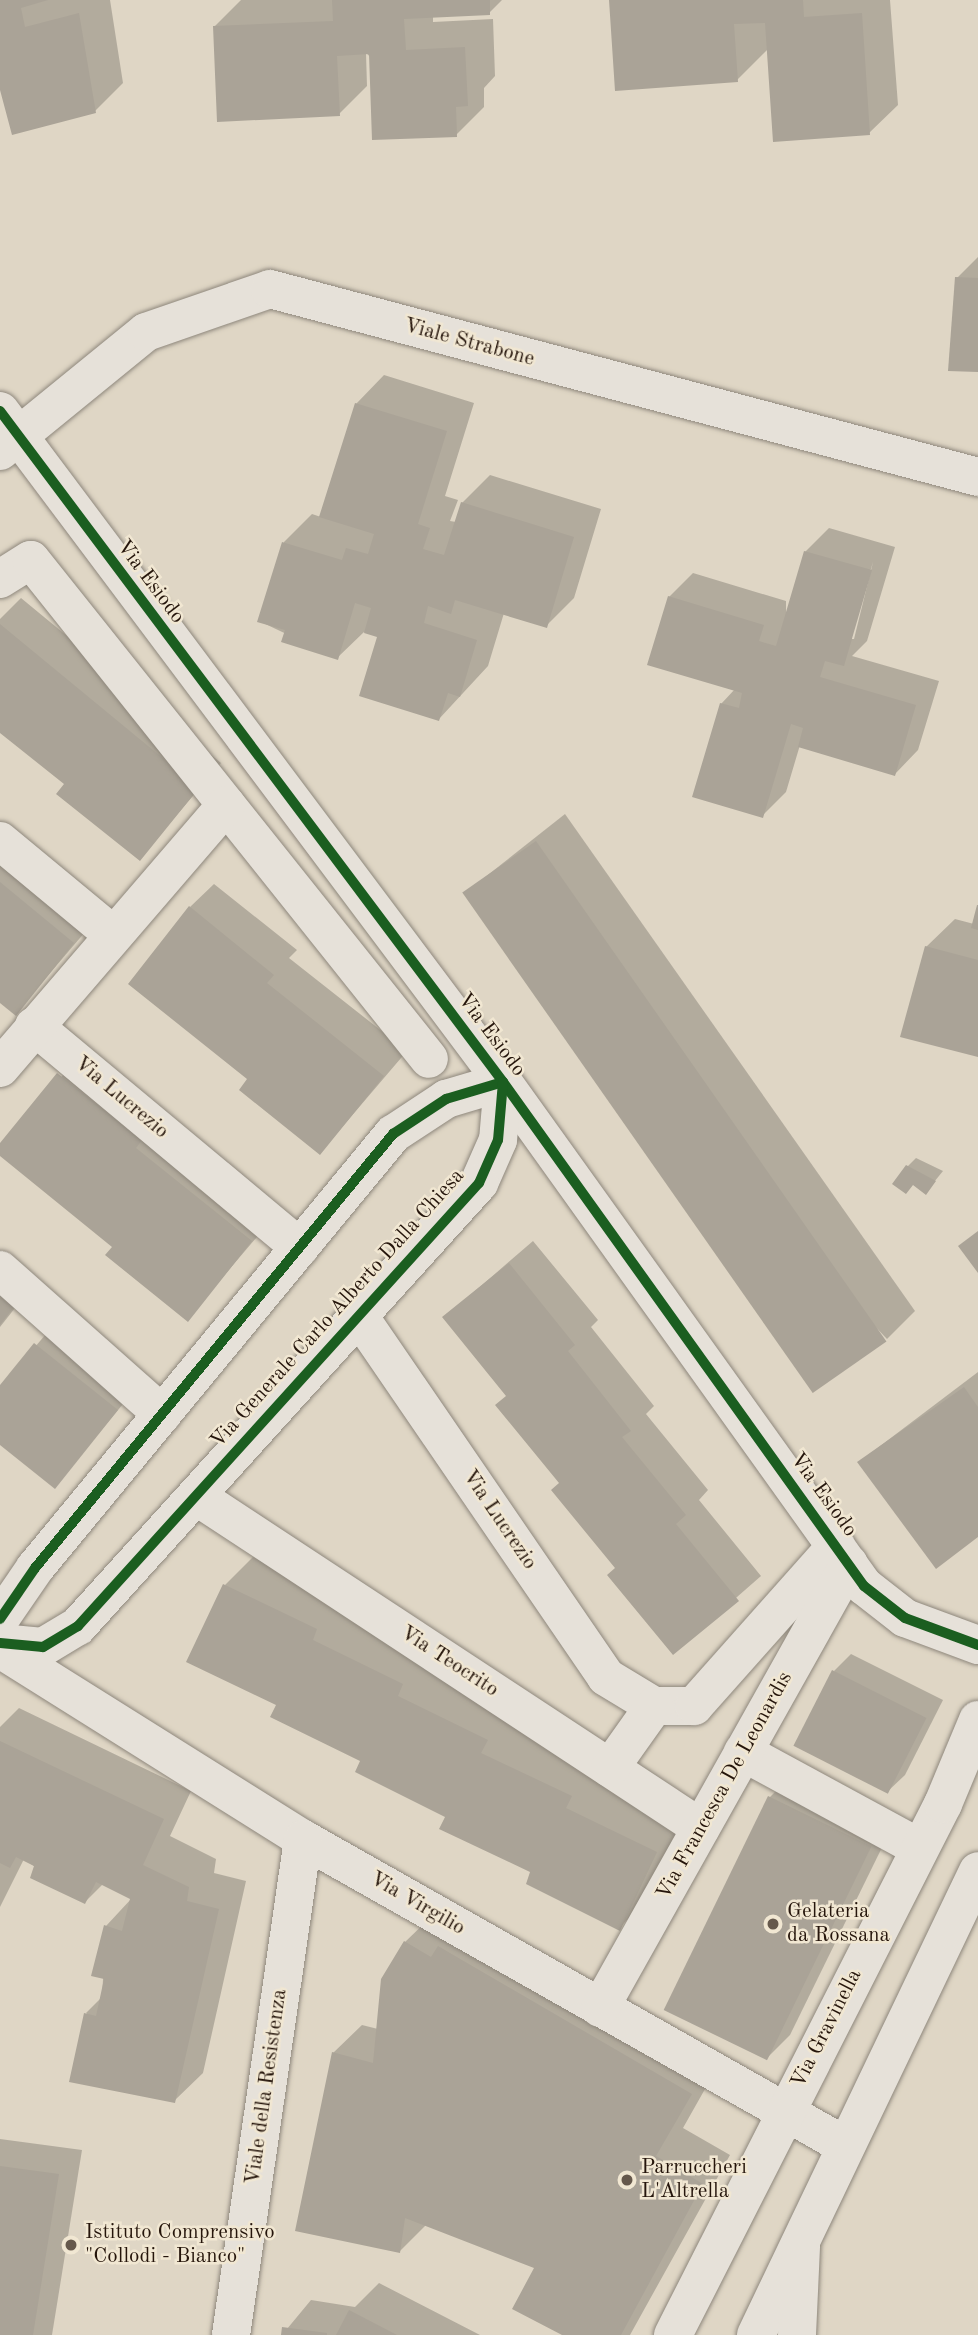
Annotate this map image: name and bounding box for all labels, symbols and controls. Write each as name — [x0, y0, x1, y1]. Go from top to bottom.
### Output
street label: Viale Strabone — [401, 313, 537, 373]
street label: Via Esiodo — [110, 535, 190, 629]
street label: Via Esiodo — [451, 988, 531, 1082]
street label: Via Lucrezio — [69, 1051, 173, 1145]
street label: Via Generale Carlo Alberto Dalla Chiesa — [206, 1164, 470, 1454]
street label: Via Esiodo — [784, 1448, 862, 1542]
street label: Via Lucrezio — [456, 1465, 542, 1575]
street label: Via Teocrito — [395, 1621, 503, 1703]
street label: Via Francesca De Leonardis — [652, 1667, 798, 1905]
street label: Via Virgilio — [365, 1867, 469, 1941]
place label: Gelateria da Rossana — [787, 1899, 890, 1949]
marker: Gelateria da Rossana — [765, 1916, 781, 1932]
street label: Via Gravinella — [786, 1965, 868, 2093]
street label: Viale della Resistenza — [241, 1988, 293, 2186]
place label: Parruccheri L'Altrella — [641, 2155, 747, 2205]
marker: Parruccheri L'Altrella — [619, 2172, 635, 2188]
place label: Istituto Comprensivo "Collodi - Bianco" — [85, 2220, 275, 2270]
marker: Istituto Comprensivo "Collodi - Bianco" — [63, 2237, 79, 2253]

